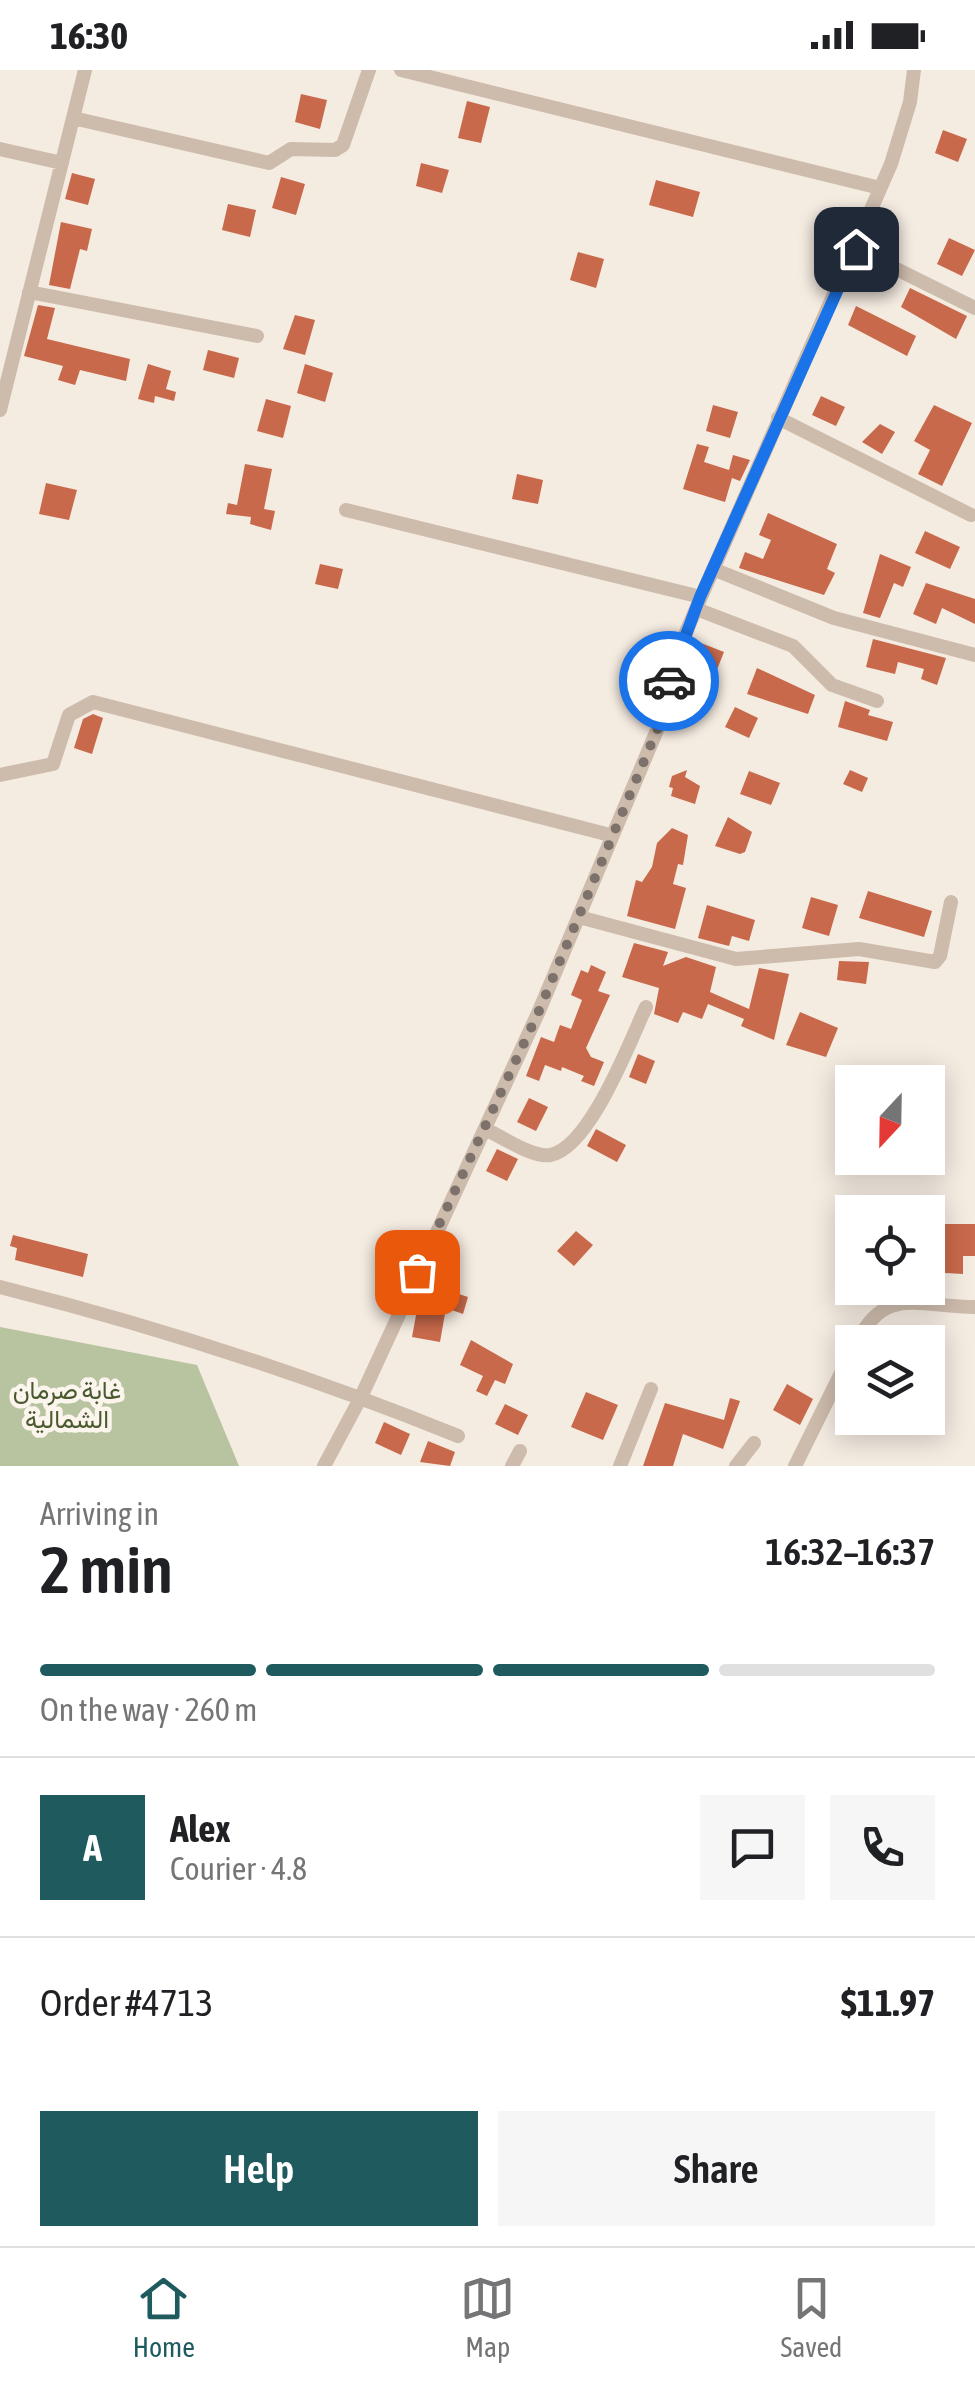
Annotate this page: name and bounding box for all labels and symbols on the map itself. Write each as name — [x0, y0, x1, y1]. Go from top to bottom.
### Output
pin — [814, 207, 899, 292]
courier — [619, 631, 719, 731]
north arrow — [835, 1065, 945, 1175]
pin — [375, 1230, 460, 1315]
park label: غابة صرمان الشمالية — [13, 1376, 121, 1434]

